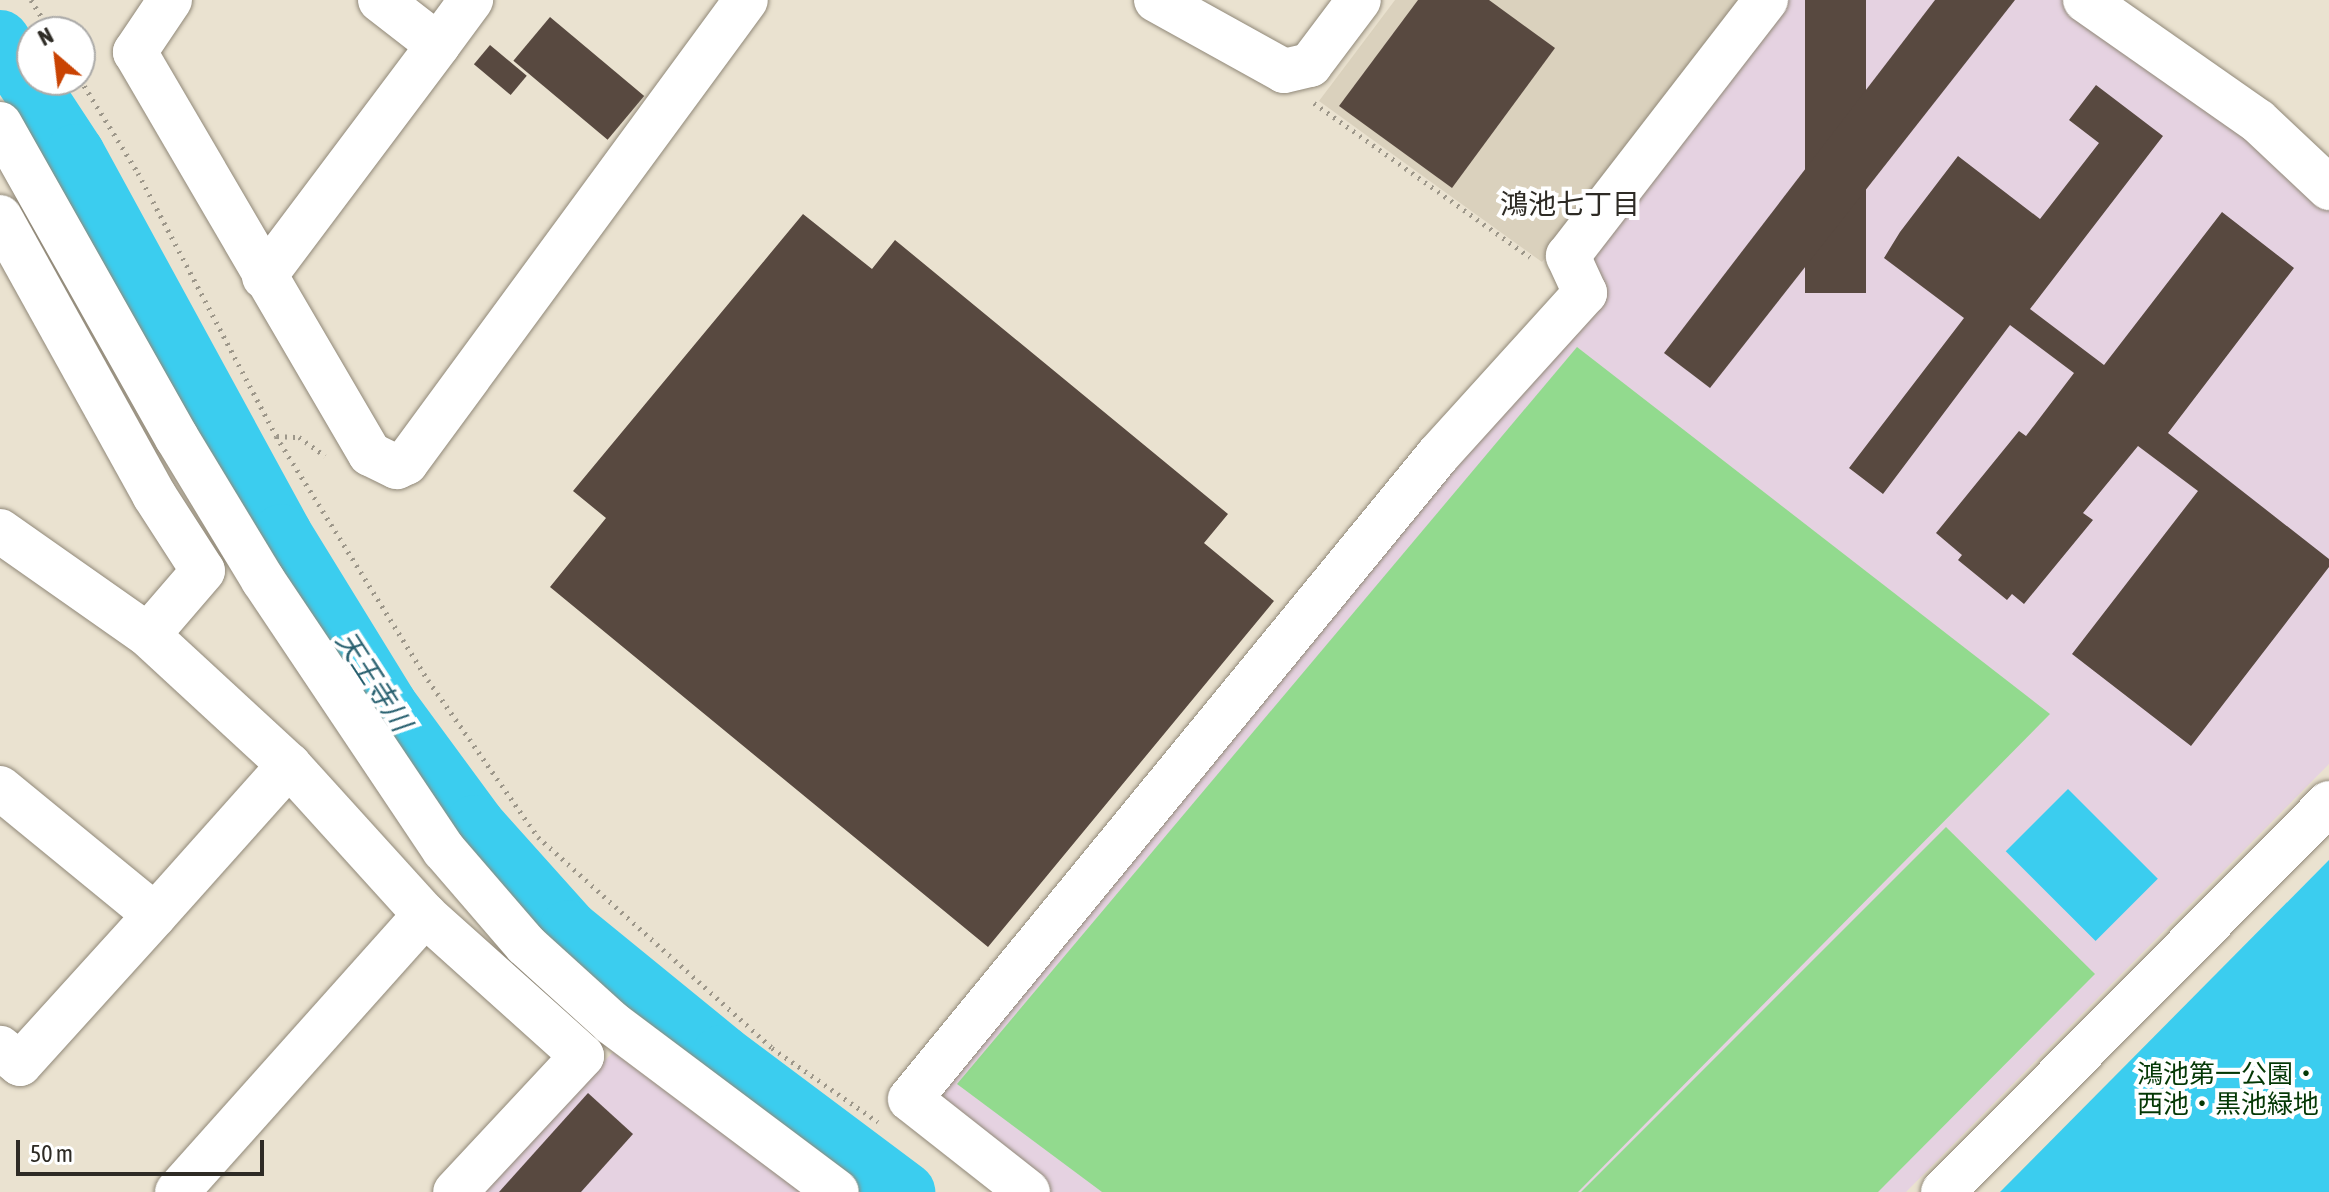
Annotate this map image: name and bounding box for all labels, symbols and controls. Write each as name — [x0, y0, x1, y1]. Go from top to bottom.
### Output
north arrow — [16, 16, 96, 96]
text: N — [34, 22, 58, 51]
district label: 鴻池七丁目 — [1500, 187, 1640, 221]
water label: 天王寺川 — [329, 625, 419, 737]
park label: 鴻池第一公園・ 西池・黒池緑地 — [2137, 1059, 2319, 1120]
scale bar — [20, 1124, 268, 1174]
text: 50 m — [30, 1140, 73, 1167]

